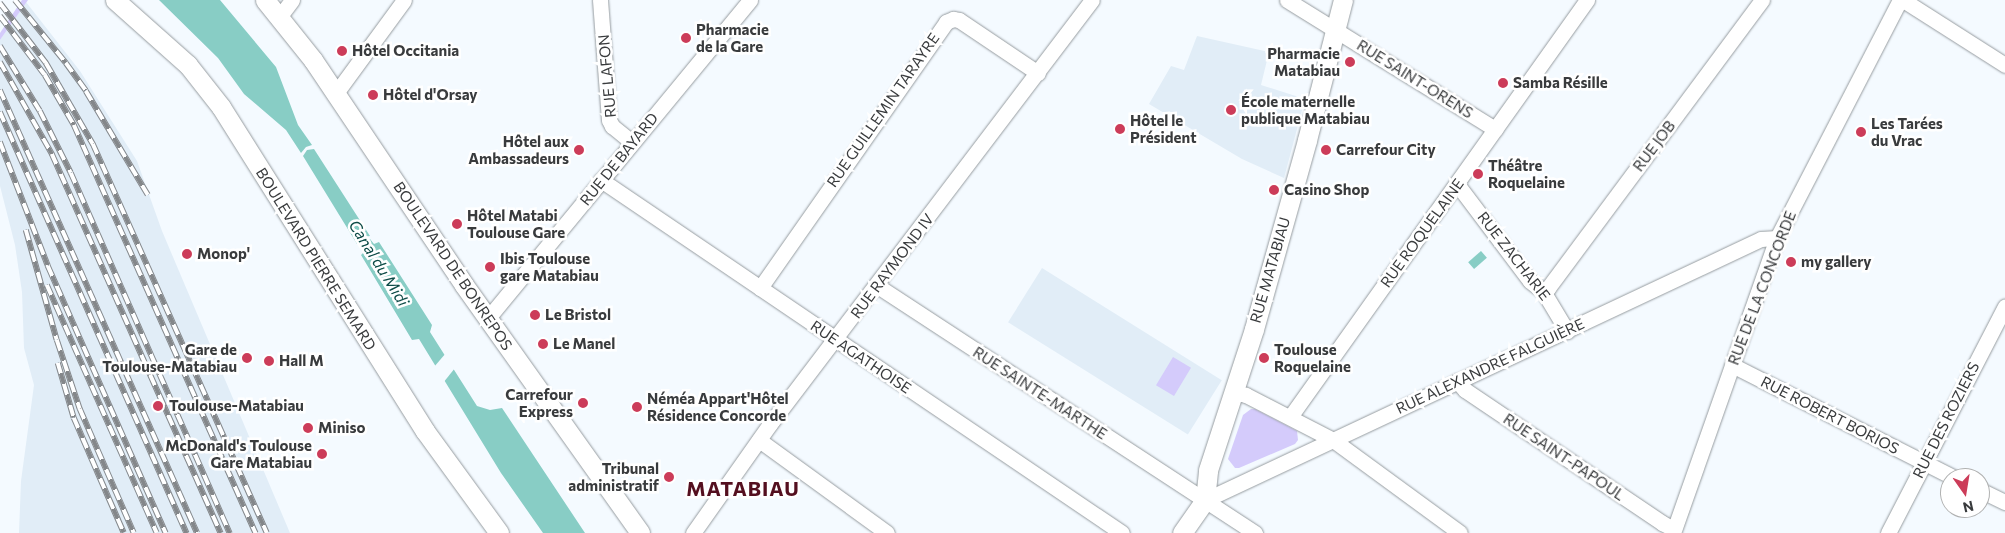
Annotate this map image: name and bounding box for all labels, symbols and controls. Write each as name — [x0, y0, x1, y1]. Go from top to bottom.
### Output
place label: Pharmacie de la Gare — [696, 20, 769, 55]
street label: RUE GUILLEMIN TARAYRE — [823, 30, 943, 190]
marker: Pharmacie de la Gare — [680, 32, 692, 44]
street label: RUE LAFON — [594, 34, 620, 118]
street label: RUE SAINT-ORENS — [1354, 36, 1476, 122]
place label: Hôtel Occitania — [352, 42, 459, 60]
place label: Pharmacie Matabiau — [1267, 44, 1340, 79]
marker: Hôtel Occitania — [336, 45, 348, 57]
marker: Pharmacie Matabiau — [1344, 56, 1356, 68]
place label: Samba Résille — [1513, 74, 1608, 92]
marker: Samba Résille — [1497, 77, 1509, 89]
place label: Hôtel d'Orsay — [383, 86, 478, 104]
marker: Hôtel d'Orsay — [367, 89, 379, 101]
place label: École maternelle publique Matabiau — [1241, 92, 1370, 127]
marker: École maternelle publique Matabiau — [1225, 104, 1237, 116]
street label: RUE DE BAYARD — [576, 109, 662, 209]
place label: Hôtel le Président — [1130, 111, 1196, 146]
place label: Les Tarées du Vrac — [1871, 114, 1943, 149]
street label: RUE JOB — [1629, 117, 1679, 175]
marker: Hôtel le Président — [1114, 123, 1126, 135]
marker: Les Tarées du Vrac — [1855, 126, 1867, 138]
place label: Hôtel aux Ambassadeurs — [468, 132, 569, 167]
place label: Carrefour City — [1336, 141, 1436, 159]
marker: Hôtel aux Ambassadeurs — [573, 144, 585, 156]
marker: Carrefour City — [1320, 144, 1332, 156]
place label: Théâtre Roquelaine — [1488, 156, 1565, 191]
street label: BOULEVARD PIERRE SEMARD — [252, 164, 380, 354]
marker: Théâtre Roquelaine — [1472, 168, 1484, 180]
street label: RUE ROQUELAINE — [1377, 175, 1467, 291]
street label: BOULEVARD DE BONREPOS — [390, 178, 516, 354]
place label: Casino Shop — [1284, 181, 1369, 199]
marker: Casino Shop — [1268, 184, 1280, 196]
place label: Hôtel Matabi Toulouse Gare — [467, 206, 565, 241]
street label: RUE ZACHARIE — [1474, 208, 1554, 304]
street label: RUE DE LA CONCORDE — [1724, 208, 1800, 368]
street label: RUE RAYMOND IV — [847, 210, 937, 322]
street label: RUE MATABIAU — [1246, 215, 1294, 325]
water label: Canal du Midi — [345, 216, 413, 310]
marker: Hôtel Matabi Toulouse Gare — [451, 218, 463, 230]
place label: Monop' — [197, 245, 250, 263]
marker: Monop' — [181, 248, 193, 260]
place label: Ibis Toulouse gare Matabiau — [500, 249, 599, 284]
place label: my gallery — [1801, 253, 1872, 271]
marker: my gallery — [1785, 256, 1797, 268]
marker: Ibis Toulouse gare Matabiau — [484, 261, 496, 273]
place label: Le Bristol — [545, 306, 611, 324]
marker: Le Bristol — [529, 309, 541, 321]
street label: RUE ALEXANDRE FALGUIÈRE — [1393, 314, 1587, 418]
street label: RUE AGATHOISE — [807, 317, 915, 397]
place label: Le Manel — [553, 335, 615, 353]
marker: Le Manel — [537, 338, 549, 350]
place label: Gare de Toulouse-Matabiau — [102, 340, 237, 375]
place label: Toulouse Roquelaine — [1274, 340, 1351, 375]
street label: RUE SAINTE-MARTHE — [970, 343, 1110, 443]
marker: Gare de Toulouse-Matabiau — [241, 352, 253, 364]
place label: Hall M — [279, 352, 324, 370]
marker: Toulouse Roquelaine — [1258, 352, 1270, 364]
marker: Hall M — [263, 355, 275, 367]
street label: RUE DES ROZIERS — [1909, 359, 1983, 481]
street label: RUE ROBERT BORIOS — [1758, 372, 1902, 458]
place label: Carrefour Express — [505, 385, 573, 420]
place label: Néméa Appart'Hôtel Résidence Concorde — [647, 389, 789, 424]
place label: Toulouse-Matabiau — [169, 397, 304, 415]
marker: Carrefour Express — [577, 397, 589, 409]
marker: Toulouse-Matabiau — [151, 399, 165, 413]
marker: Néméa Appart'Hôtel Résidence Concorde — [631, 401, 643, 413]
street label: RUE SAINT-PAPOUL — [1500, 410, 1628, 504]
place label: Miniso — [318, 419, 365, 437]
marker: Miniso — [302, 422, 314, 434]
place label: McDonald's Toulouse Gare Matabiau — [165, 436, 312, 471]
marker: McDonald's Toulouse Gare Matabiau — [316, 448, 328, 460]
place label: Tribunal administratif — [568, 459, 659, 494]
north arrow — [1940, 468, 1990, 518]
marker: Tribunal administratif — [663, 471, 675, 483]
district label: MATABIAU — [685, 476, 801, 500]
text: N — [1961, 498, 1975, 517]

